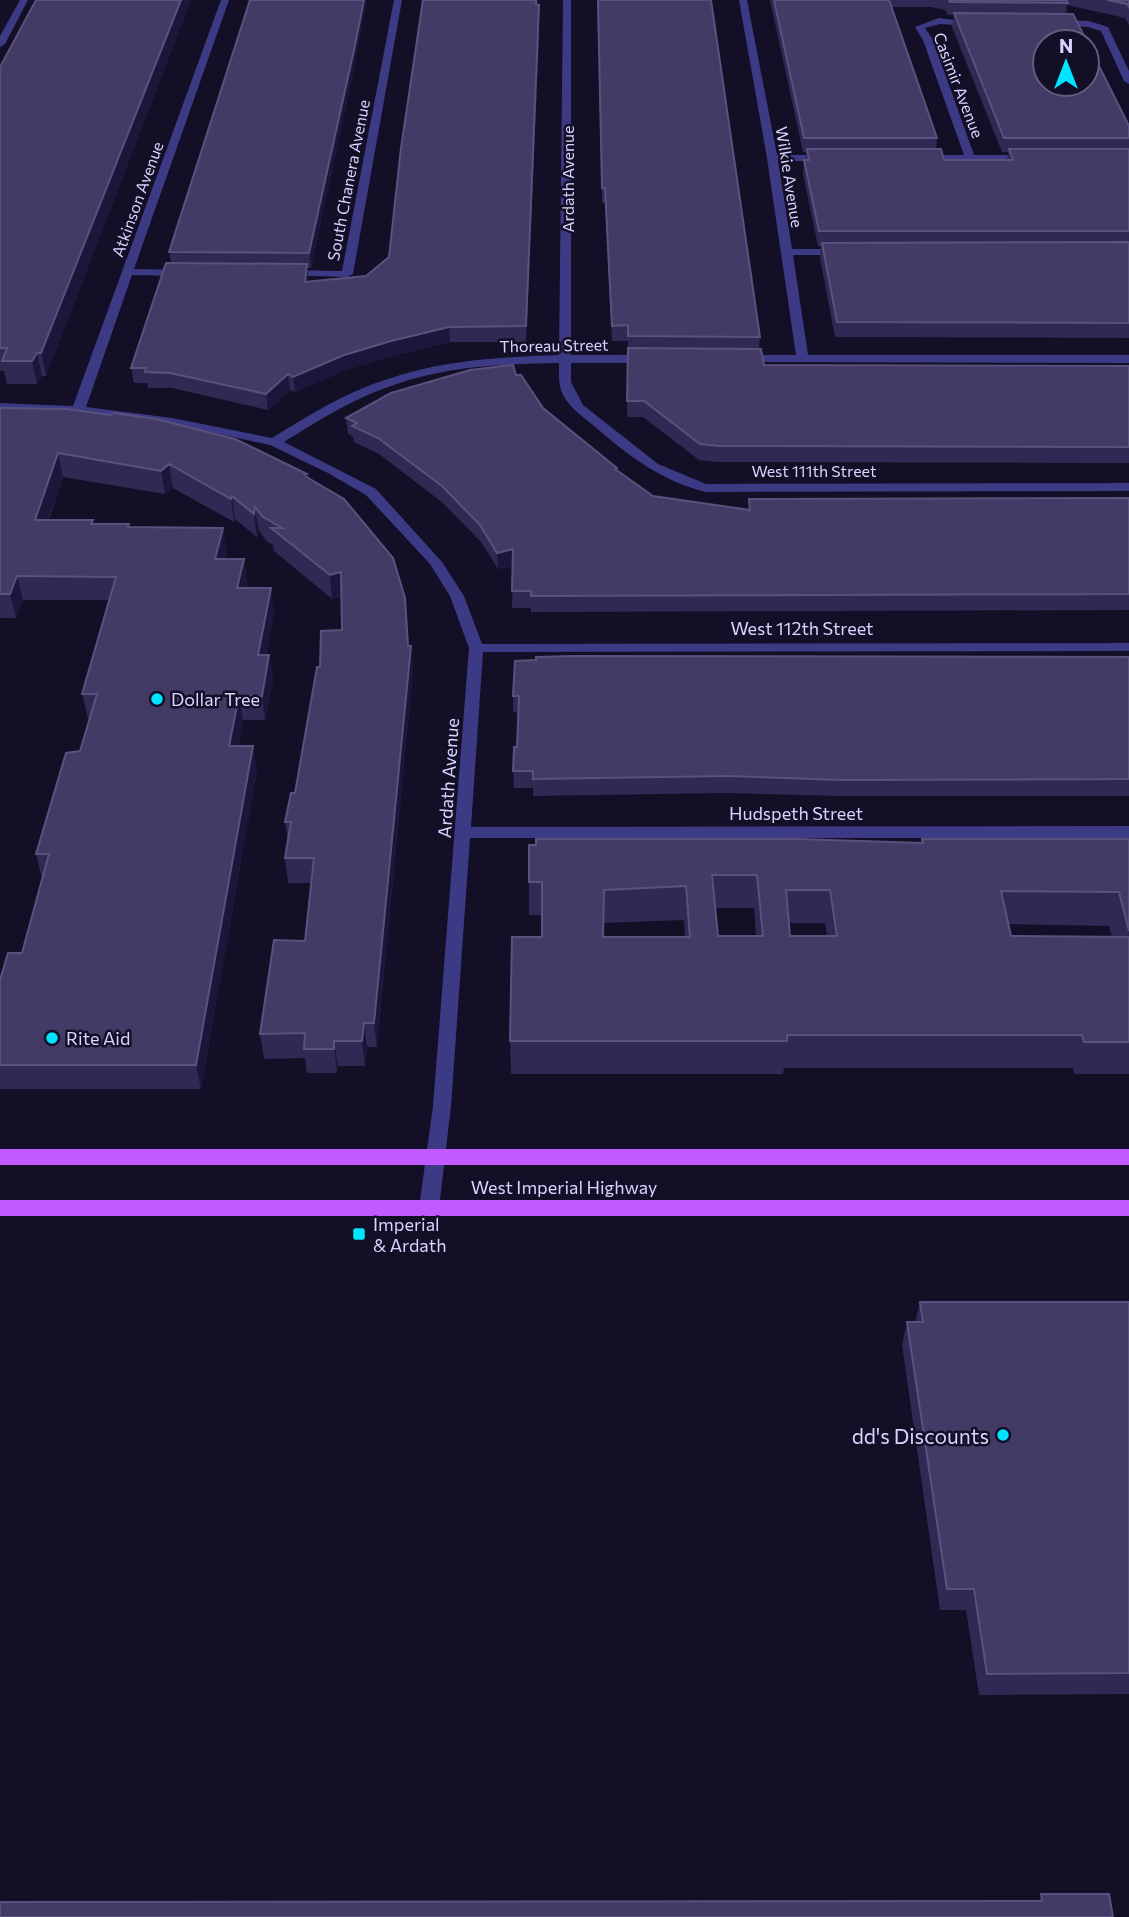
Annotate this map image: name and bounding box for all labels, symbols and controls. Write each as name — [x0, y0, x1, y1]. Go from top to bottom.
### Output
north arrow — [1031, 28, 1101, 98]
street label: Casimir Avenue — [930, 30, 988, 140]
text: N — [1059, 34, 1073, 57]
street label: South Chanera Avenue — [323, 98, 373, 262]
street label: Wilkie Avenue — [773, 125, 807, 229]
street label: Ardath Avenue — [558, 126, 577, 232]
street label: Atkinson Avenue — [107, 139, 167, 259]
street label: Thoreau Street — [499, 335, 609, 355]
street label: West 111th Street — [751, 461, 877, 480]
street label: West 112th Street — [731, 617, 873, 639]
place label: Dollar Tree — [171, 688, 260, 710]
marker: Dollar Tree — [149, 691, 165, 707]
street label: Ardath Avenue — [433, 717, 463, 839]
street label: Hudspeth Street — [729, 802, 863, 824]
place label: Rite Aid — [66, 1027, 130, 1049]
marker: Rite Aid — [44, 1030, 60, 1046]
street label: West Imperial Highway — [471, 1176, 657, 1198]
place label: Imperial & Ardath — [373, 1213, 446, 1256]
marker: Imperial & Ardath — [351, 1226, 367, 1242]
place label: dd's Discounts — [852, 1423, 989, 1448]
marker: dd's Discounts — [995, 1427, 1011, 1443]

